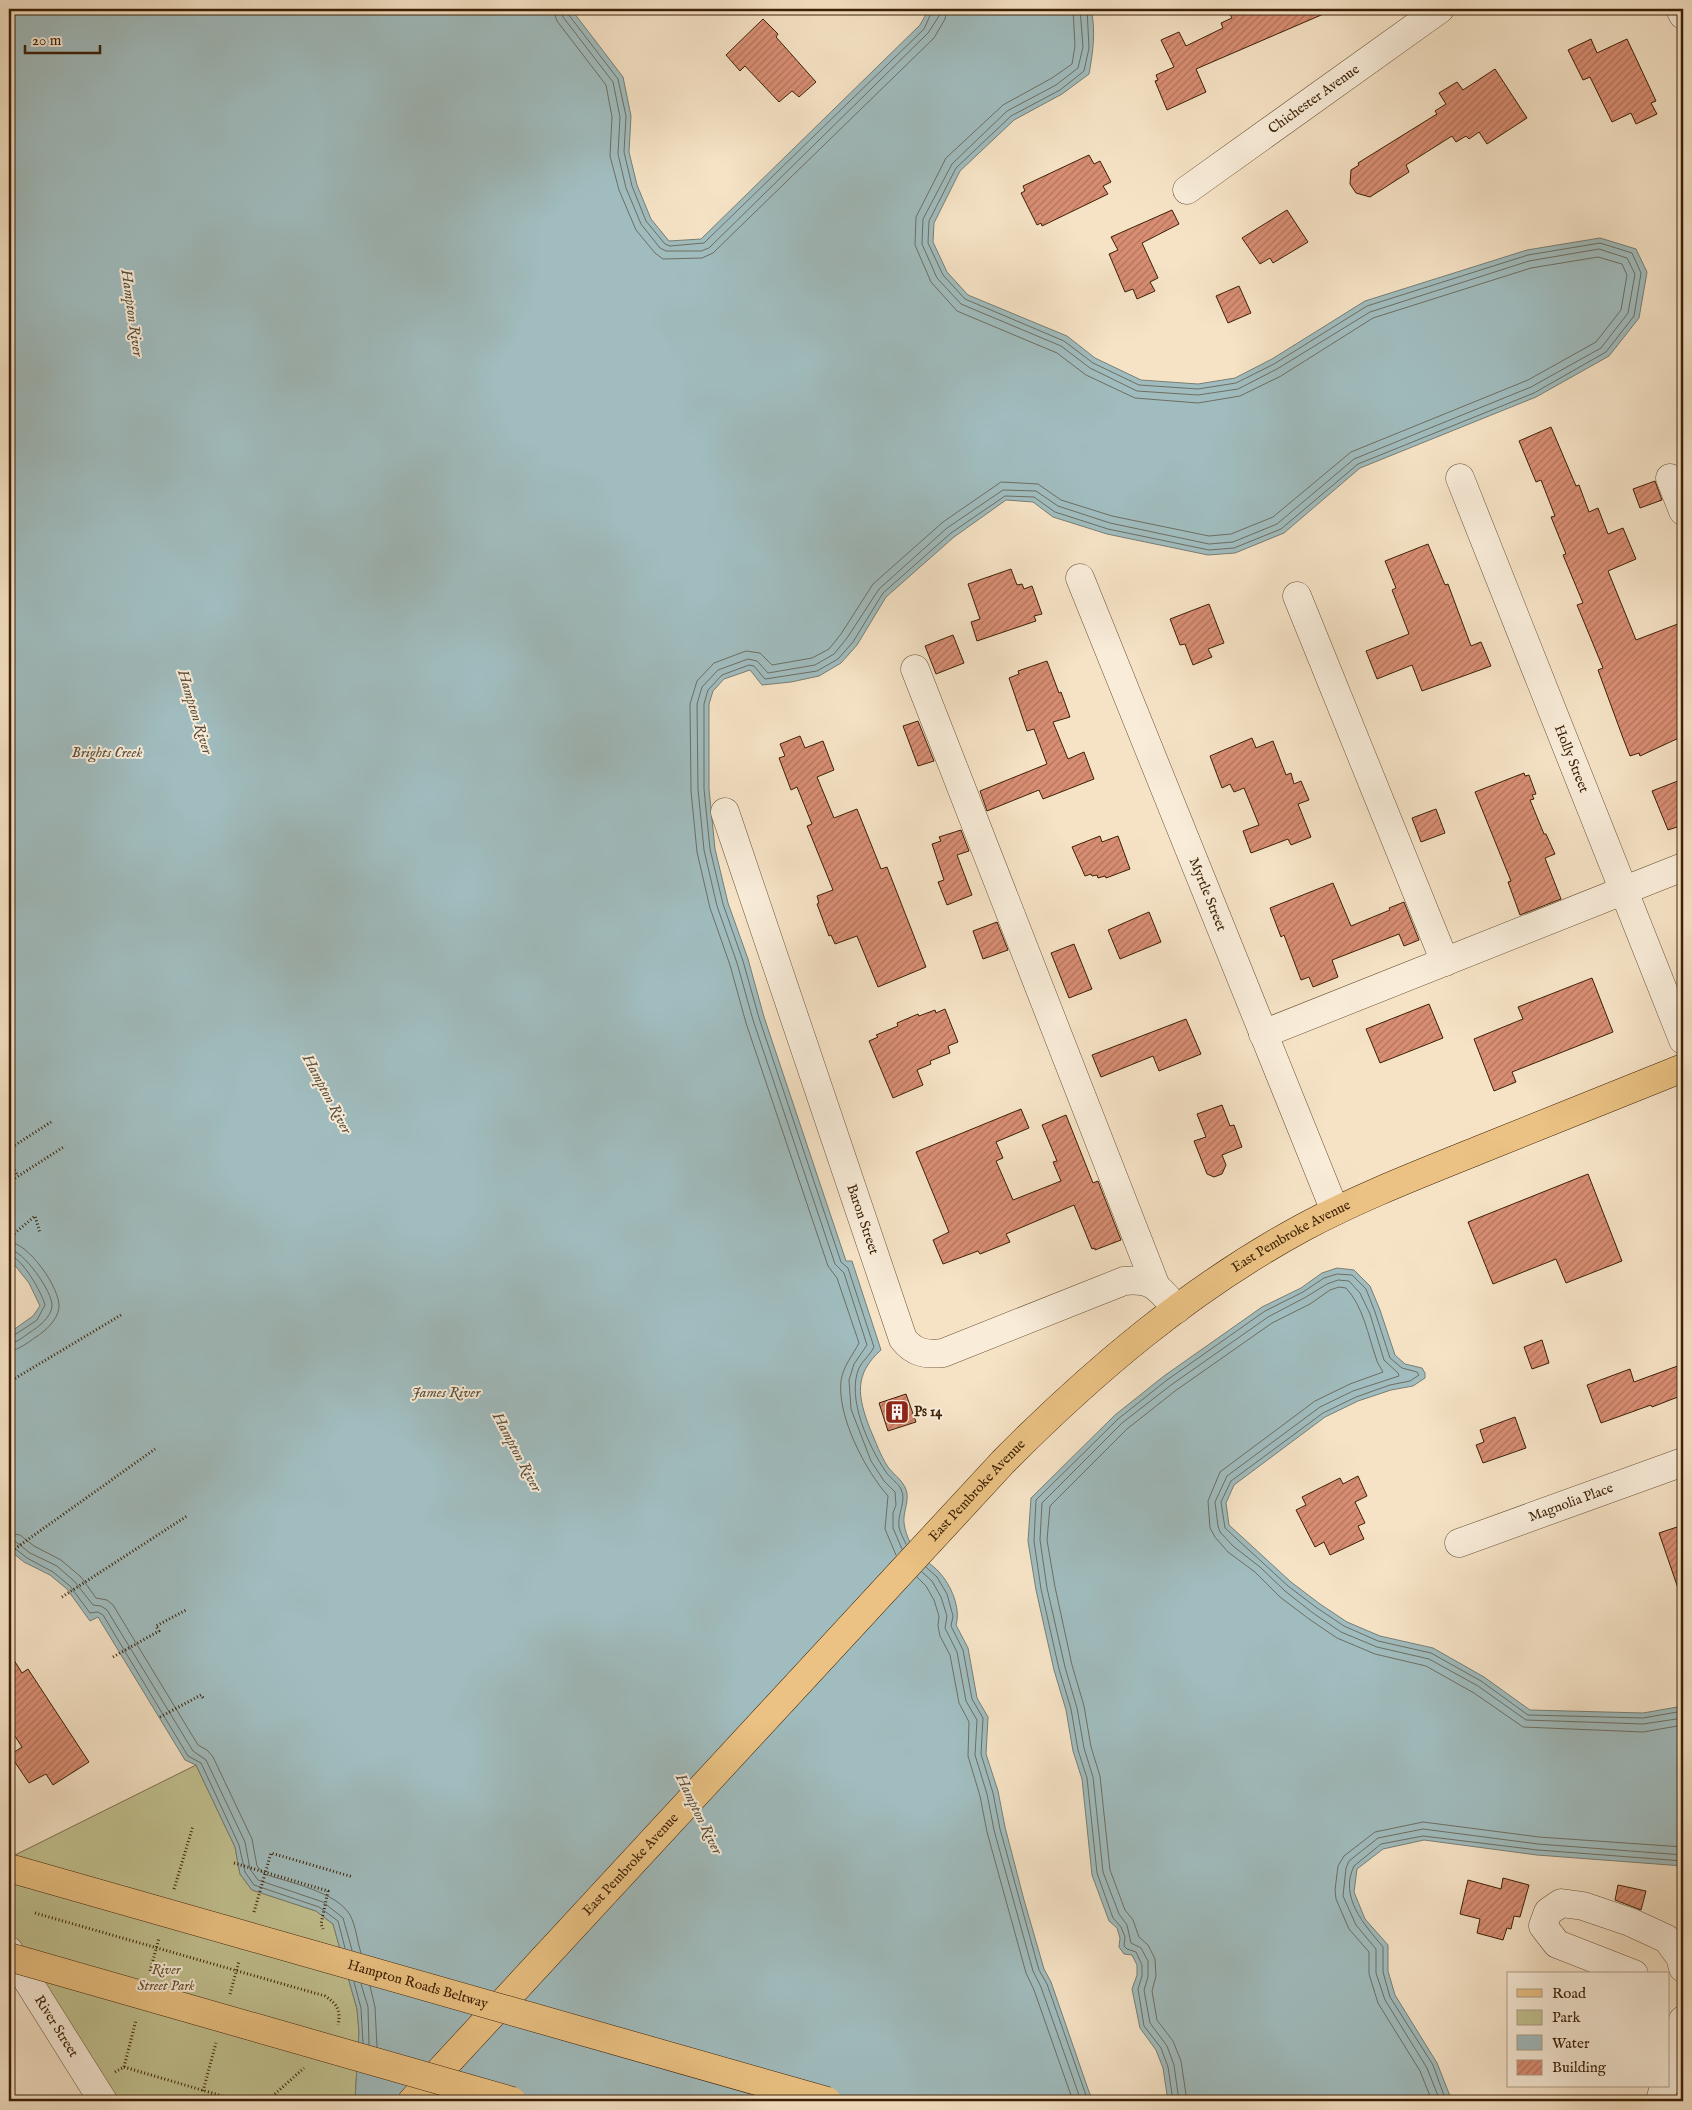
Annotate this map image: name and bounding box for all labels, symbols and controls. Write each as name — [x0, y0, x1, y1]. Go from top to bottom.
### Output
scale bar — [25, 22, 100, 54]
text: 20 m — [32, 31, 62, 50]
street label: Chichester Avenue — [1265, 60, 1364, 138]
water label: Hampton River — [116, 267, 148, 359]
water label: Hampton River — [173, 666, 217, 758]
street label: Holly Street — [1550, 722, 1593, 795]
water label: Brights Creek — [71, 743, 143, 763]
street label: Myrtle Street — [1185, 855, 1230, 934]
water label: Hampton River — [298, 1050, 356, 1138]
street label: Baron Street — [842, 1182, 883, 1257]
street label: East Pembroke Avenue — [1228, 1196, 1354, 1277]
water label: James River — [412, 1383, 481, 1402]
building icon: Ps 14 — [884, 1399, 910, 1425]
place label: Ps 14 — [914, 1403, 943, 1421]
water label: Hampton River — [488, 1408, 546, 1496]
street label: East Pembroke Avenue — [925, 1435, 1030, 1545]
street label: Magnolia Place — [1526, 1479, 1616, 1526]
water label: Hampton River — [671, 1770, 727, 1858]
street label: East Pembroke Avenue — [579, 1809, 683, 1920]
street label: Hampton Roads Beltway — [345, 1956, 490, 2013]
park label: River Street Park — [137, 1961, 195, 1995]
legend — [1507, 1972, 1670, 2088]
text: Road — [1552, 1984, 1587, 2003]
street label: River Street — [30, 1992, 83, 2061]
text: Park — [1552, 2008, 1582, 2027]
text: Water — [1552, 2034, 1590, 2053]
text: Building — [1552, 2058, 1607, 2077]

